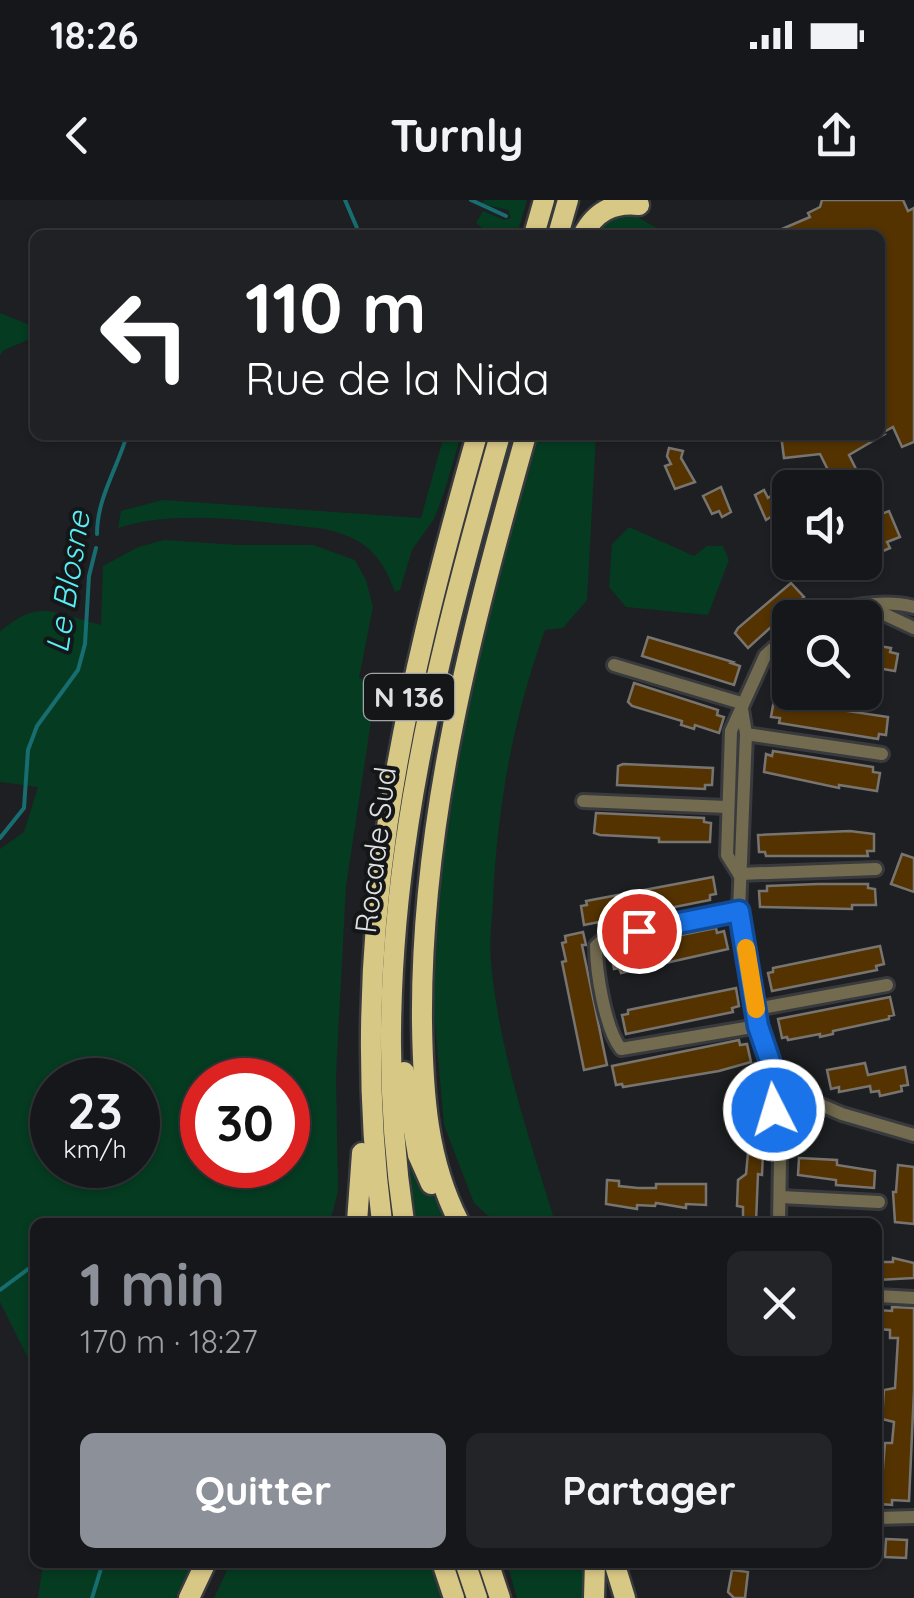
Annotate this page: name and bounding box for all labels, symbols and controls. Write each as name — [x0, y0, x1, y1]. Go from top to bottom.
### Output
text: 18:26 — [50, 11, 139, 59]
text: Turnly — [390, 107, 524, 163]
icon: back — [50, 108, 105, 163]
icon: share — [809, 108, 864, 163]
text: 110 m — [245, 263, 427, 351]
icon: left — [80, 270, 210, 400]
text: Rue de la Nida — [245, 350, 550, 406]
map controls — [772, 470, 882, 710]
button: sound — [772, 470, 882, 580]
water label: Le Blosne — [36, 506, 98, 655]
button: search — [772, 600, 882, 710]
road number: N 136 — [364, 674, 454, 720]
street label: Rocade Sud — [346, 765, 404, 935]
pin — [597, 889, 682, 974]
icon: arrive — [612, 904, 667, 959]
speed limit sign: 30 — [180, 1058, 310, 1188]
position arrow — [722, 1058, 826, 1162]
text: 23 — [67, 1079, 123, 1142]
text: km/h — [63, 1133, 127, 1164]
text: 1 min — [80, 1246, 225, 1321]
button: close — [727, 1251, 832, 1356]
text: 170 m · 18:27 — [80, 1321, 258, 1361]
button: Quitter — [80, 1433, 446, 1548]
button: Partager — [466, 1433, 832, 1548]

